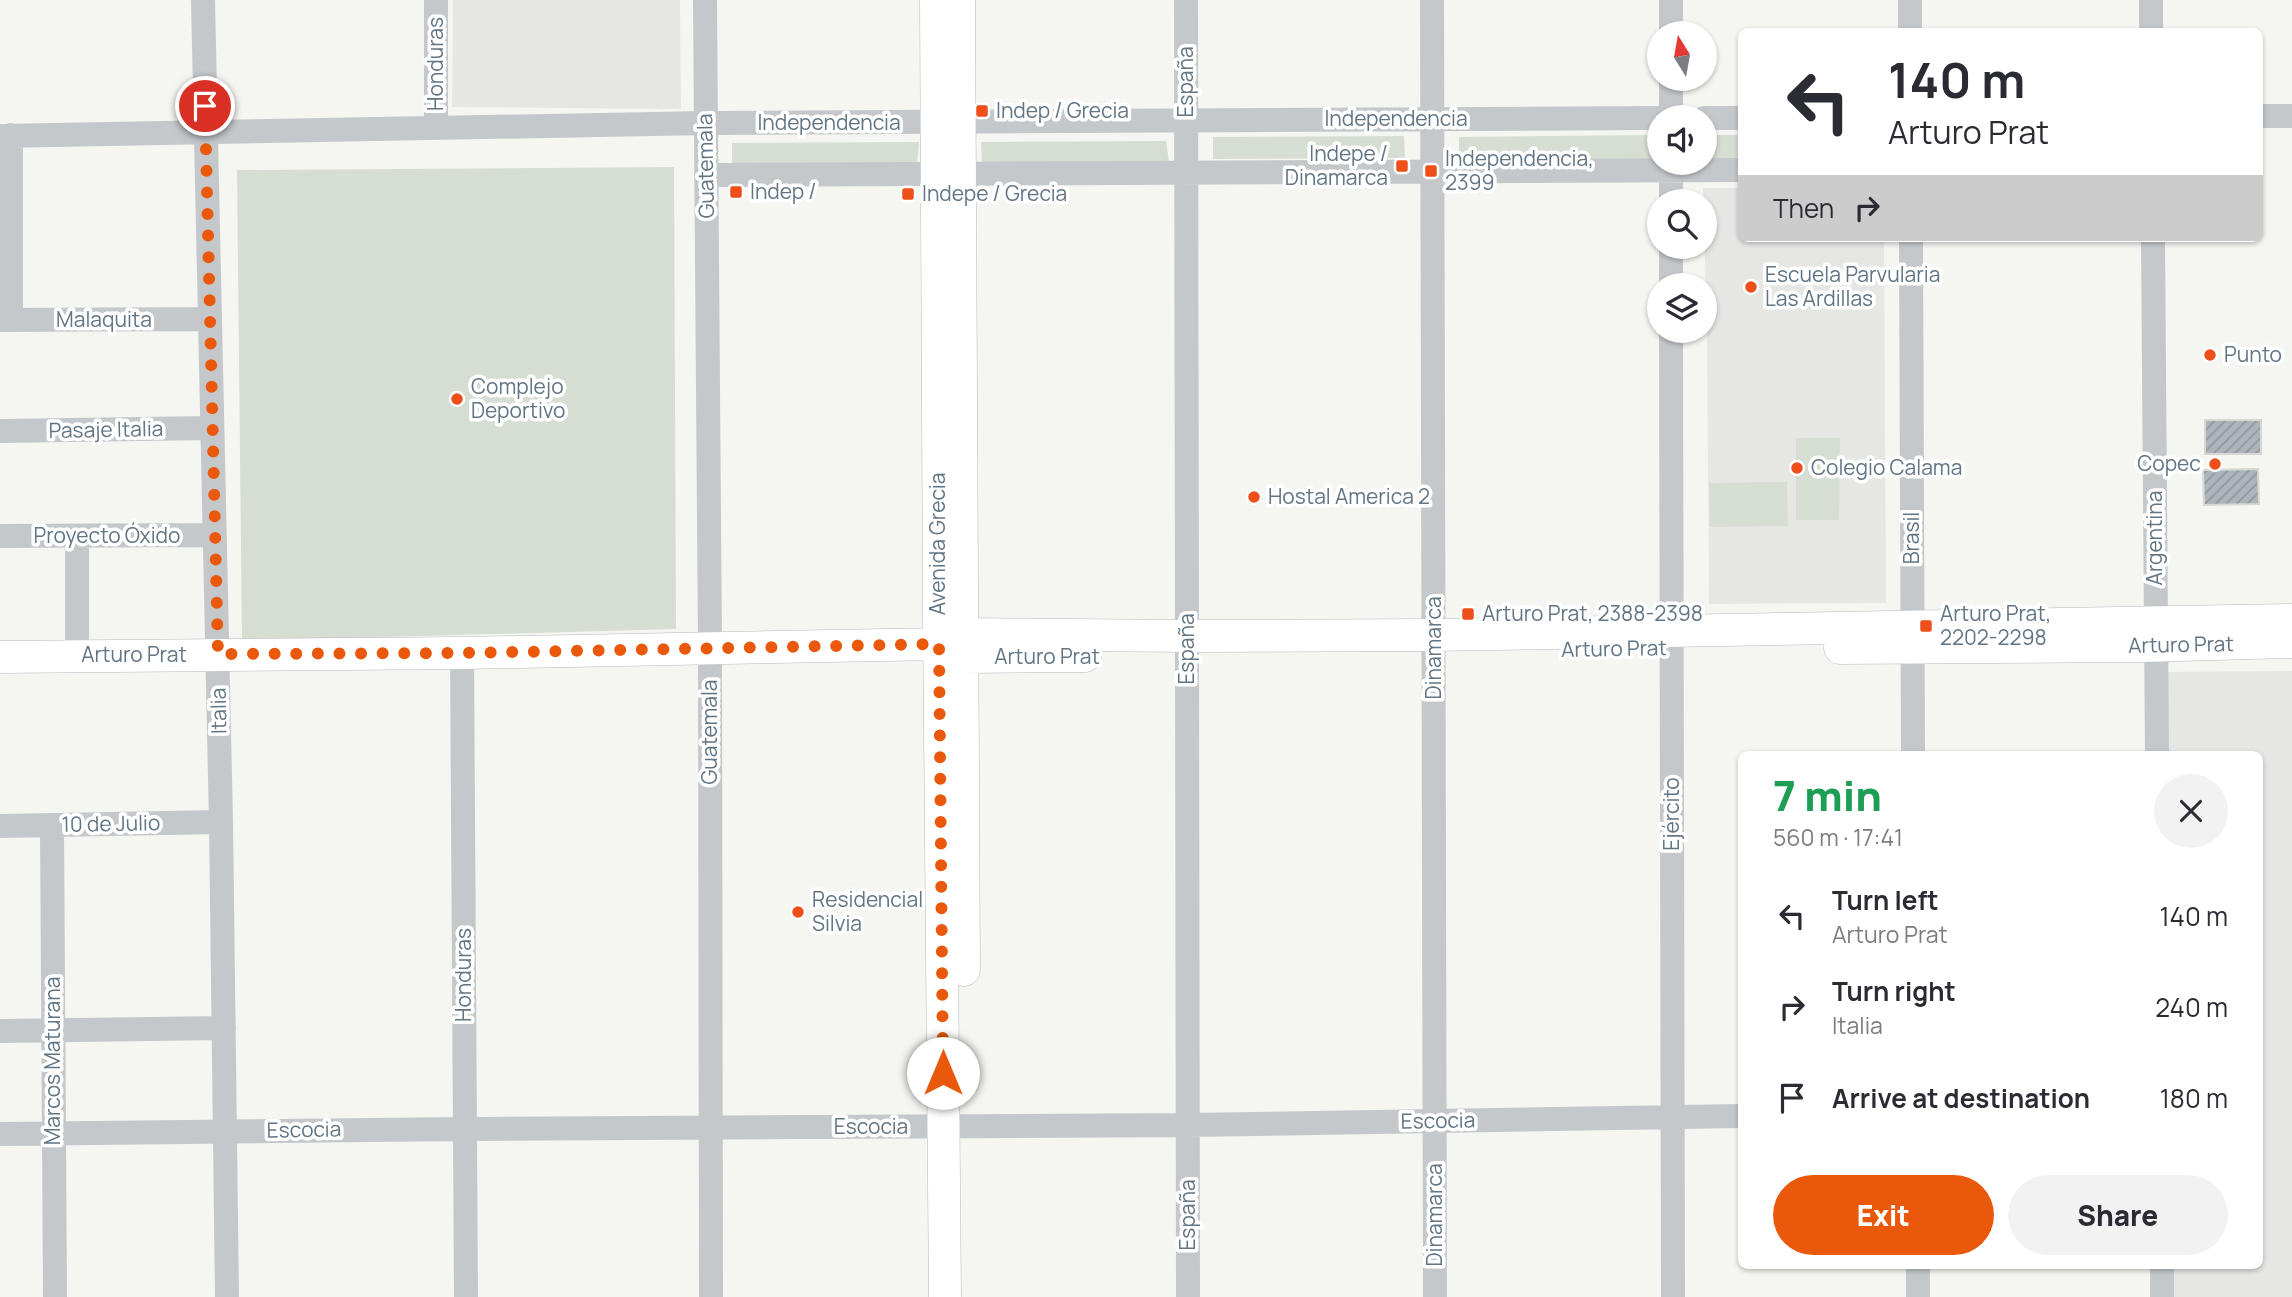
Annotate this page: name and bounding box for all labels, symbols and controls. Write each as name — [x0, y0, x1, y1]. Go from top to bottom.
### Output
street label: Honduras — [421, 17, 449, 111]
north arrow — [1647, 21, 1717, 91]
map controls — [1647, 21, 1717, 343]
street label: España — [1171, 46, 1199, 118]
text: 140 m — [1888, 46, 2025, 113]
icon: left — [1773, 56, 1864, 147]
pin — [175, 76, 235, 136]
icon: arrive — [186, 87, 224, 125]
place label: Indep / Grecia — [996, 96, 1129, 124]
marker: Indep / Grecia — [974, 103, 990, 119]
street label: Independencia — [1324, 104, 1468, 132]
button: sound — [1647, 105, 1717, 175]
street label: Independencia — [757, 108, 901, 136]
text: Arturo Prat — [1888, 110, 2049, 154]
street label: Guatemala — [690, 113, 720, 219]
place label: Indepe / Dinamarca — [1285, 139, 1388, 191]
place label: Independencia, 2399 — [1445, 144, 1594, 196]
marker: Indepe / Dinamarca — [1394, 158, 1410, 174]
marker: Independencia, 2399 — [1423, 163, 1439, 179]
place label: Indep / — [750, 177, 816, 205]
place label: Indepe / Grecia — [922, 179, 1067, 207]
marker: Indep / — [728, 184, 744, 200]
marker: Indepe / Grecia — [900, 186, 916, 202]
button: search — [1647, 189, 1717, 259]
icon: right — [1848, 189, 1886, 227]
text: Then — [1773, 190, 1834, 226]
place label: Escuela Parvularia Las Ardillas — [1765, 260, 1940, 312]
button: layers — [1647, 273, 1717, 343]
marker: Escuela Parvularia Las Ardillas — [1743, 279, 1759, 295]
street label: Malaquita — [56, 305, 152, 333]
place label: Punto — [2224, 340, 2282, 368]
marker: Punto — [2202, 347, 2218, 363]
place label: Complejo Deportivo — [471, 372, 565, 424]
marker: Complejo Deportivo — [449, 391, 465, 407]
street label: Pasaje Italia — [48, 414, 164, 444]
place label: Copec — [2137, 449, 2201, 477]
place label: Colegio Calama — [1811, 453, 1962, 481]
marker: Copec — [2207, 456, 2223, 472]
marker: Colegio Calama — [1789, 460, 1805, 476]
street label: Avenida Grecia — [923, 473, 951, 615]
place label: Hostal America 2 — [1268, 482, 1430, 510]
marker: Hostal America 2 — [1246, 489, 1262, 505]
street label: Argentina — [2140, 491, 2168, 585]
street label: Brasil — [1897, 512, 1925, 564]
street label: Proyecto Óxido — [34, 521, 180, 549]
street label: Dinamarca — [1419, 596, 1447, 700]
place label: Arturo Prat, 2388-2398 — [1482, 599, 1703, 627]
place label: Arturo Prat, 2202-2298 — [1940, 599, 2051, 651]
marker: Arturo Prat, 2388-2398 — [1460, 606, 1476, 622]
street label: España — [1172, 613, 1200, 685]
marker: Arturo Prat, 2202-2298 — [1918, 618, 1934, 634]
street label: Arturo Prat — [2128, 629, 2234, 659]
street label: Arturo Prat — [1561, 633, 1667, 663]
street label: Arturo Prat — [81, 640, 187, 668]
street label: Arturo Prat — [994, 642, 1100, 670]
street label: Guatemala — [695, 680, 723, 784]
street label: Italia — [204, 688, 232, 734]
text: 7 min — [1773, 766, 1882, 824]
button: close — [2154, 774, 2228, 848]
street label: Ejército — [1657, 777, 1685, 851]
street label: 10 de Julio — [61, 808, 161, 838]
text: 560 m · 17:41 — [1773, 821, 1903, 853]
text: Turn left — [1832, 882, 1939, 918]
place label: Residencial Silvia — [812, 885, 923, 937]
icon: left — [1773, 897, 1811, 935]
text: 140 m — [2159, 898, 2228, 934]
marker: Residencial Silvia — [790, 904, 806, 920]
text: Arturo Prat — [1832, 918, 1948, 950]
street label: Honduras — [449, 928, 477, 1022]
text: Turn right — [1832, 973, 1956, 1009]
street label: Marcos Maturana — [38, 977, 66, 1145]
icon: right — [1773, 988, 1811, 1026]
text: 240 m — [2155, 989, 2228, 1025]
text: Italia — [1832, 1009, 1883, 1041]
position arrow — [906, 1036, 980, 1110]
icon: arrive — [1773, 1079, 1811, 1117]
text: Arrive at destination — [1832, 1080, 2090, 1116]
text: 180 m — [2160, 1080, 2228, 1116]
street label: Escocia — [1400, 1105, 1476, 1135]
street label: Escocia — [834, 1112, 908, 1140]
street label: Escocia — [266, 1114, 342, 1144]
street label: Dinamarca — [1420, 1163, 1448, 1267]
button: Exit — [1773, 1175, 1994, 1255]
button: Share — [2008, 1175, 2228, 1255]
street label: España — [1173, 1179, 1201, 1251]

